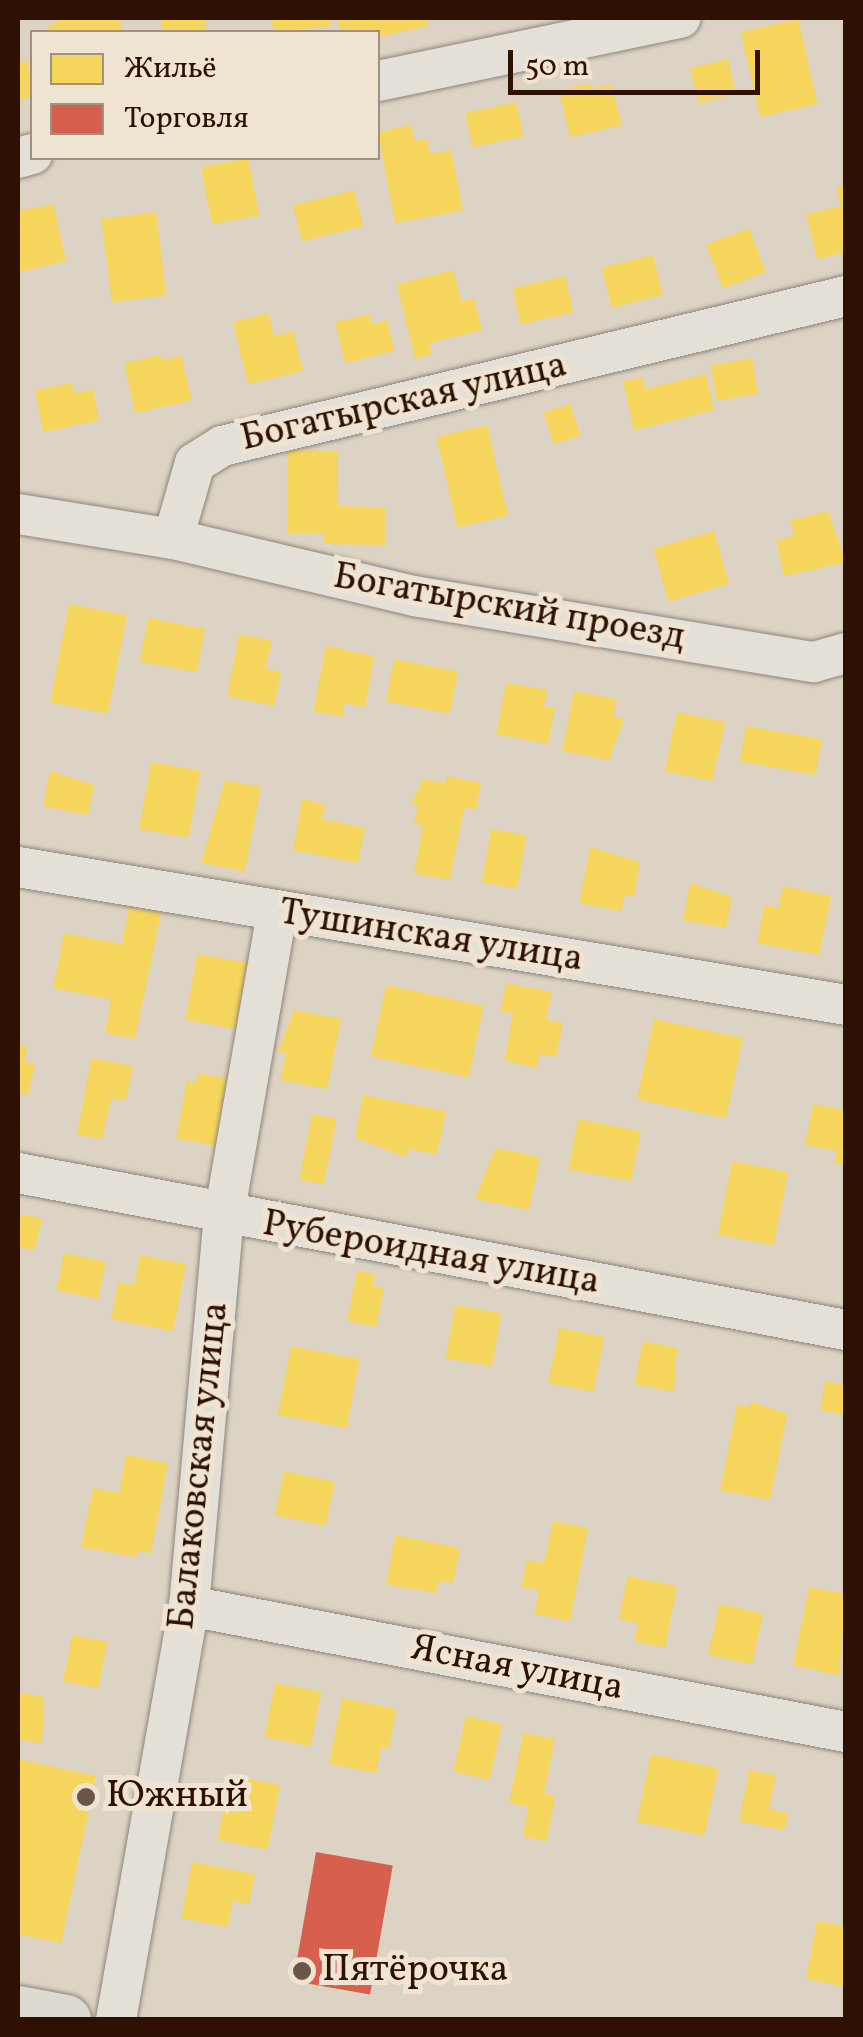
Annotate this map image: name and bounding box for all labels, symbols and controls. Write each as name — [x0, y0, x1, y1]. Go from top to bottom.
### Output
legend — [30, 30, 380, 160]
scale bar — [513, 30, 766, 92]
text: 50 m — [525, 46, 589, 88]
text: Жильё — [124, 48, 217, 90]
text: Торговля — [124, 98, 249, 140]
street label: Богатырская улица — [236, 343, 572, 463]
street label: Богатырский проезд — [330, 555, 688, 661]
street label: Тушинская улица — [275, 890, 587, 984]
street label: Рубероидная улица — [258, 1202, 604, 1306]
street label: Балаковская улица — [160, 1299, 240, 1633]
street label: Ясная улица — [406, 1626, 628, 1712]
place label: Южный — [106, 1774, 248, 1820]
marker: Южный — [75, 1786, 97, 1808]
place label: Пятёрочка — [322, 1948, 508, 1994]
marker: Пятёрочка — [291, 1960, 313, 1982]

